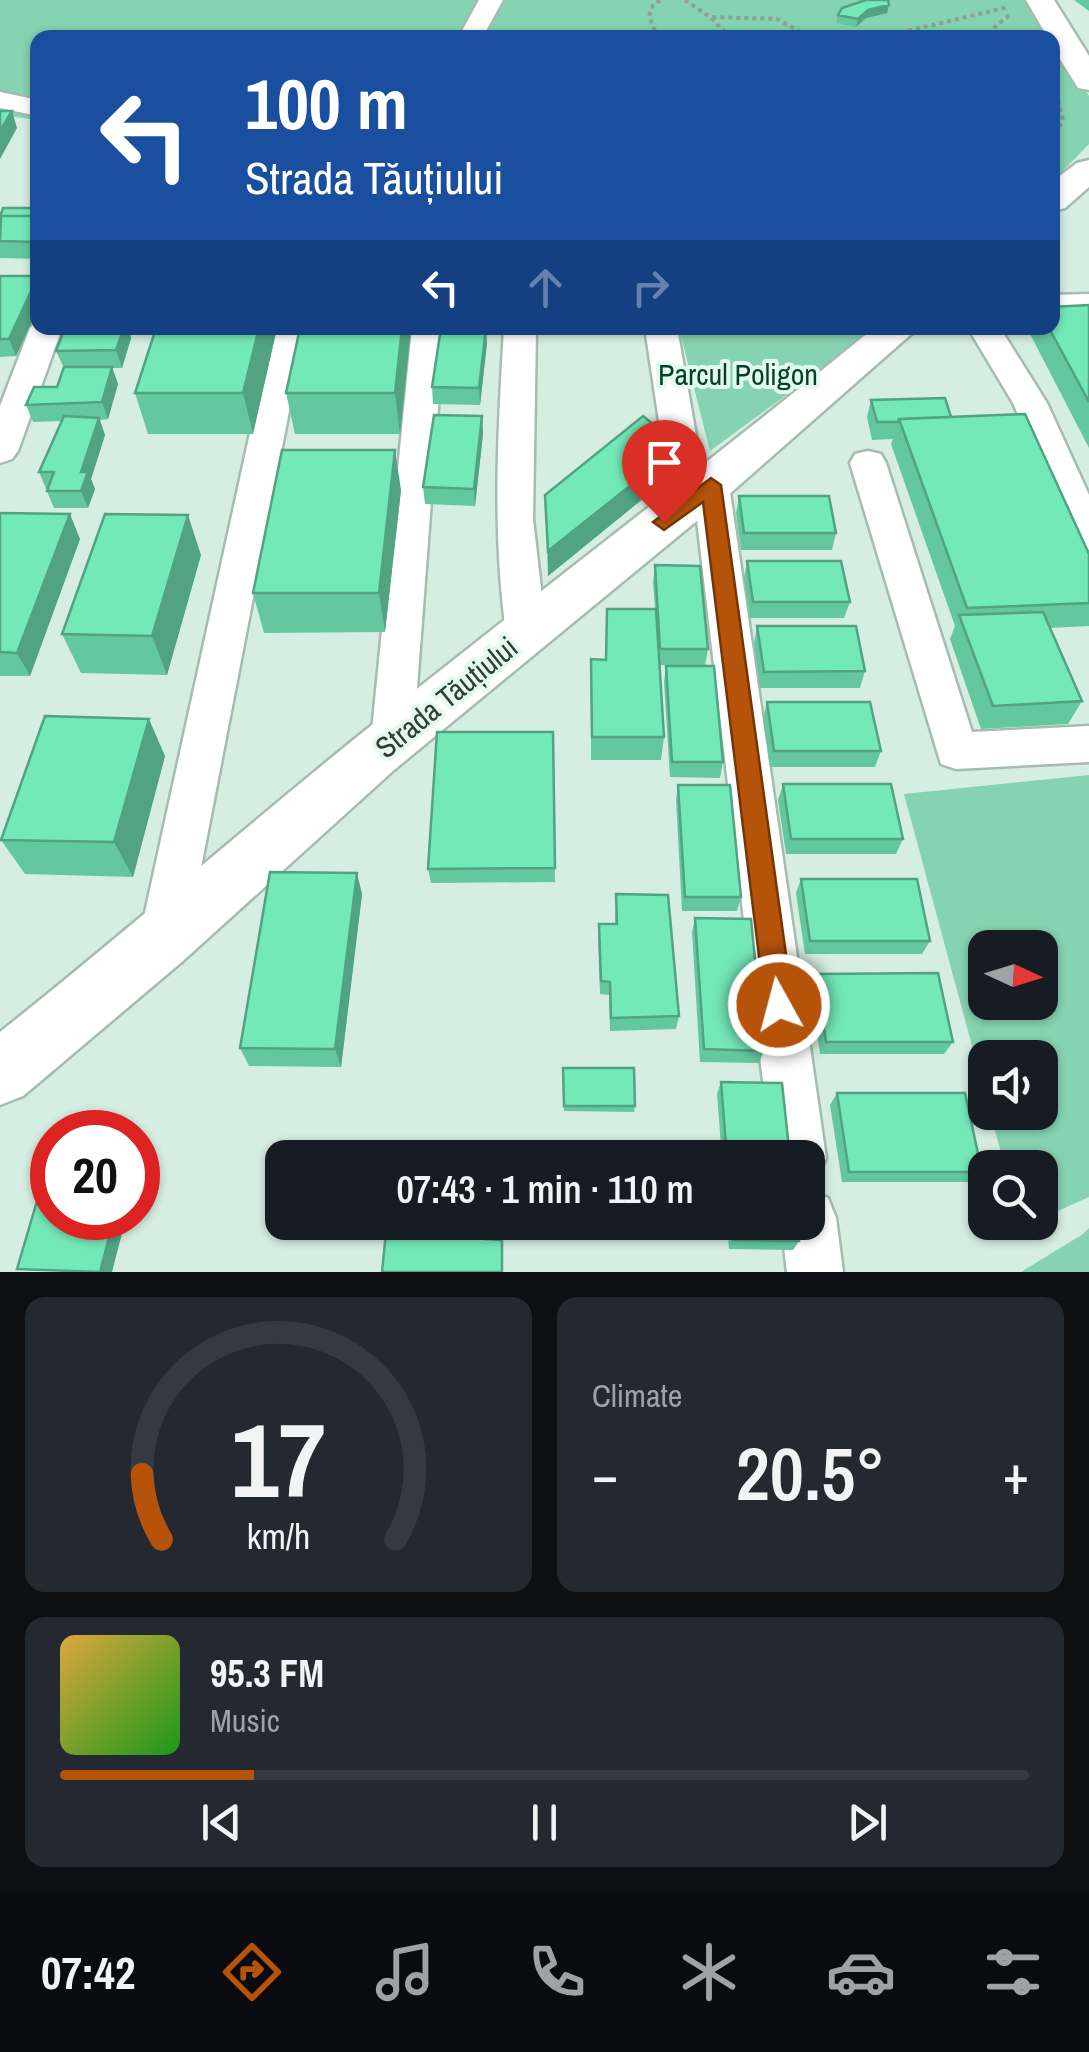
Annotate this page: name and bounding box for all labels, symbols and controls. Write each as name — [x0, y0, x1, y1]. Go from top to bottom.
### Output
text: 100 m — [245, 57, 408, 151]
icon: left — [80, 70, 210, 200]
text: Strada Tăuțiului — [245, 147, 504, 208]
icon: left — [413, 260, 468, 315]
icon: ahead — [518, 260, 573, 315]
icon: right — [623, 260, 678, 315]
park label: Parcul Poligon — [658, 354, 818, 394]
pin — [622, 420, 707, 523]
icon: arrive — [637, 435, 692, 490]
street label: Strada Tăuțiului — [366, 627, 526, 767]
north arrow — [968, 930, 1058, 1020]
map controls — [968, 930, 1058, 1240]
position arrow — [727, 953, 831, 1057]
button: sound — [968, 1040, 1058, 1130]
speed limit sign: 20 — [30, 1110, 160, 1240]
button: search — [968, 1150, 1058, 1240]
text: 07:43 · 1 min · 110 m — [396, 1164, 694, 1215]
text: Climate — [592, 1374, 682, 1417]
text: 17 — [231, 1389, 326, 1529]
text: 20.5° — [736, 1422, 885, 1523]
text: − — [592, 1437, 618, 1511]
text: + — [1003, 1437, 1029, 1511]
text: km/h — [247, 1512, 310, 1560]
text: 95.3 FM — [210, 1648, 324, 1699]
text: Music — [210, 1699, 280, 1742]
icon: previous — [194, 1795, 249, 1850]
icon: pause — [517, 1795, 572, 1850]
icon: next — [840, 1795, 895, 1850]
icon: directions — [217, 1937, 287, 2007]
icon: music — [370, 1937, 440, 2007]
icon: phone — [522, 1937, 592, 2007]
icon: climate — [674, 1937, 744, 2007]
icon: car — [826, 1937, 896, 2007]
icon: filters — [978, 1937, 1048, 2007]
text: 07:42 — [41, 1942, 135, 2003]

